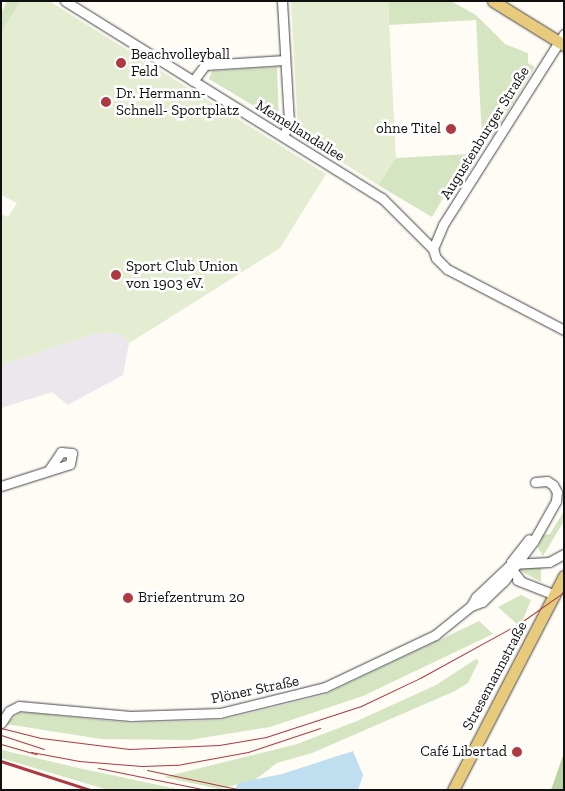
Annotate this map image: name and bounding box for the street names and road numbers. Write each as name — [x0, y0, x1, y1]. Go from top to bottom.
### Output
street label: Augustenburger Straße — [437, 63, 533, 203]
street label: Memellandallee — [252, 97, 348, 165]
street label: Stresemannstraße — [459, 619, 531, 733]
street label: Plöner Straße — [209, 672, 301, 708]

